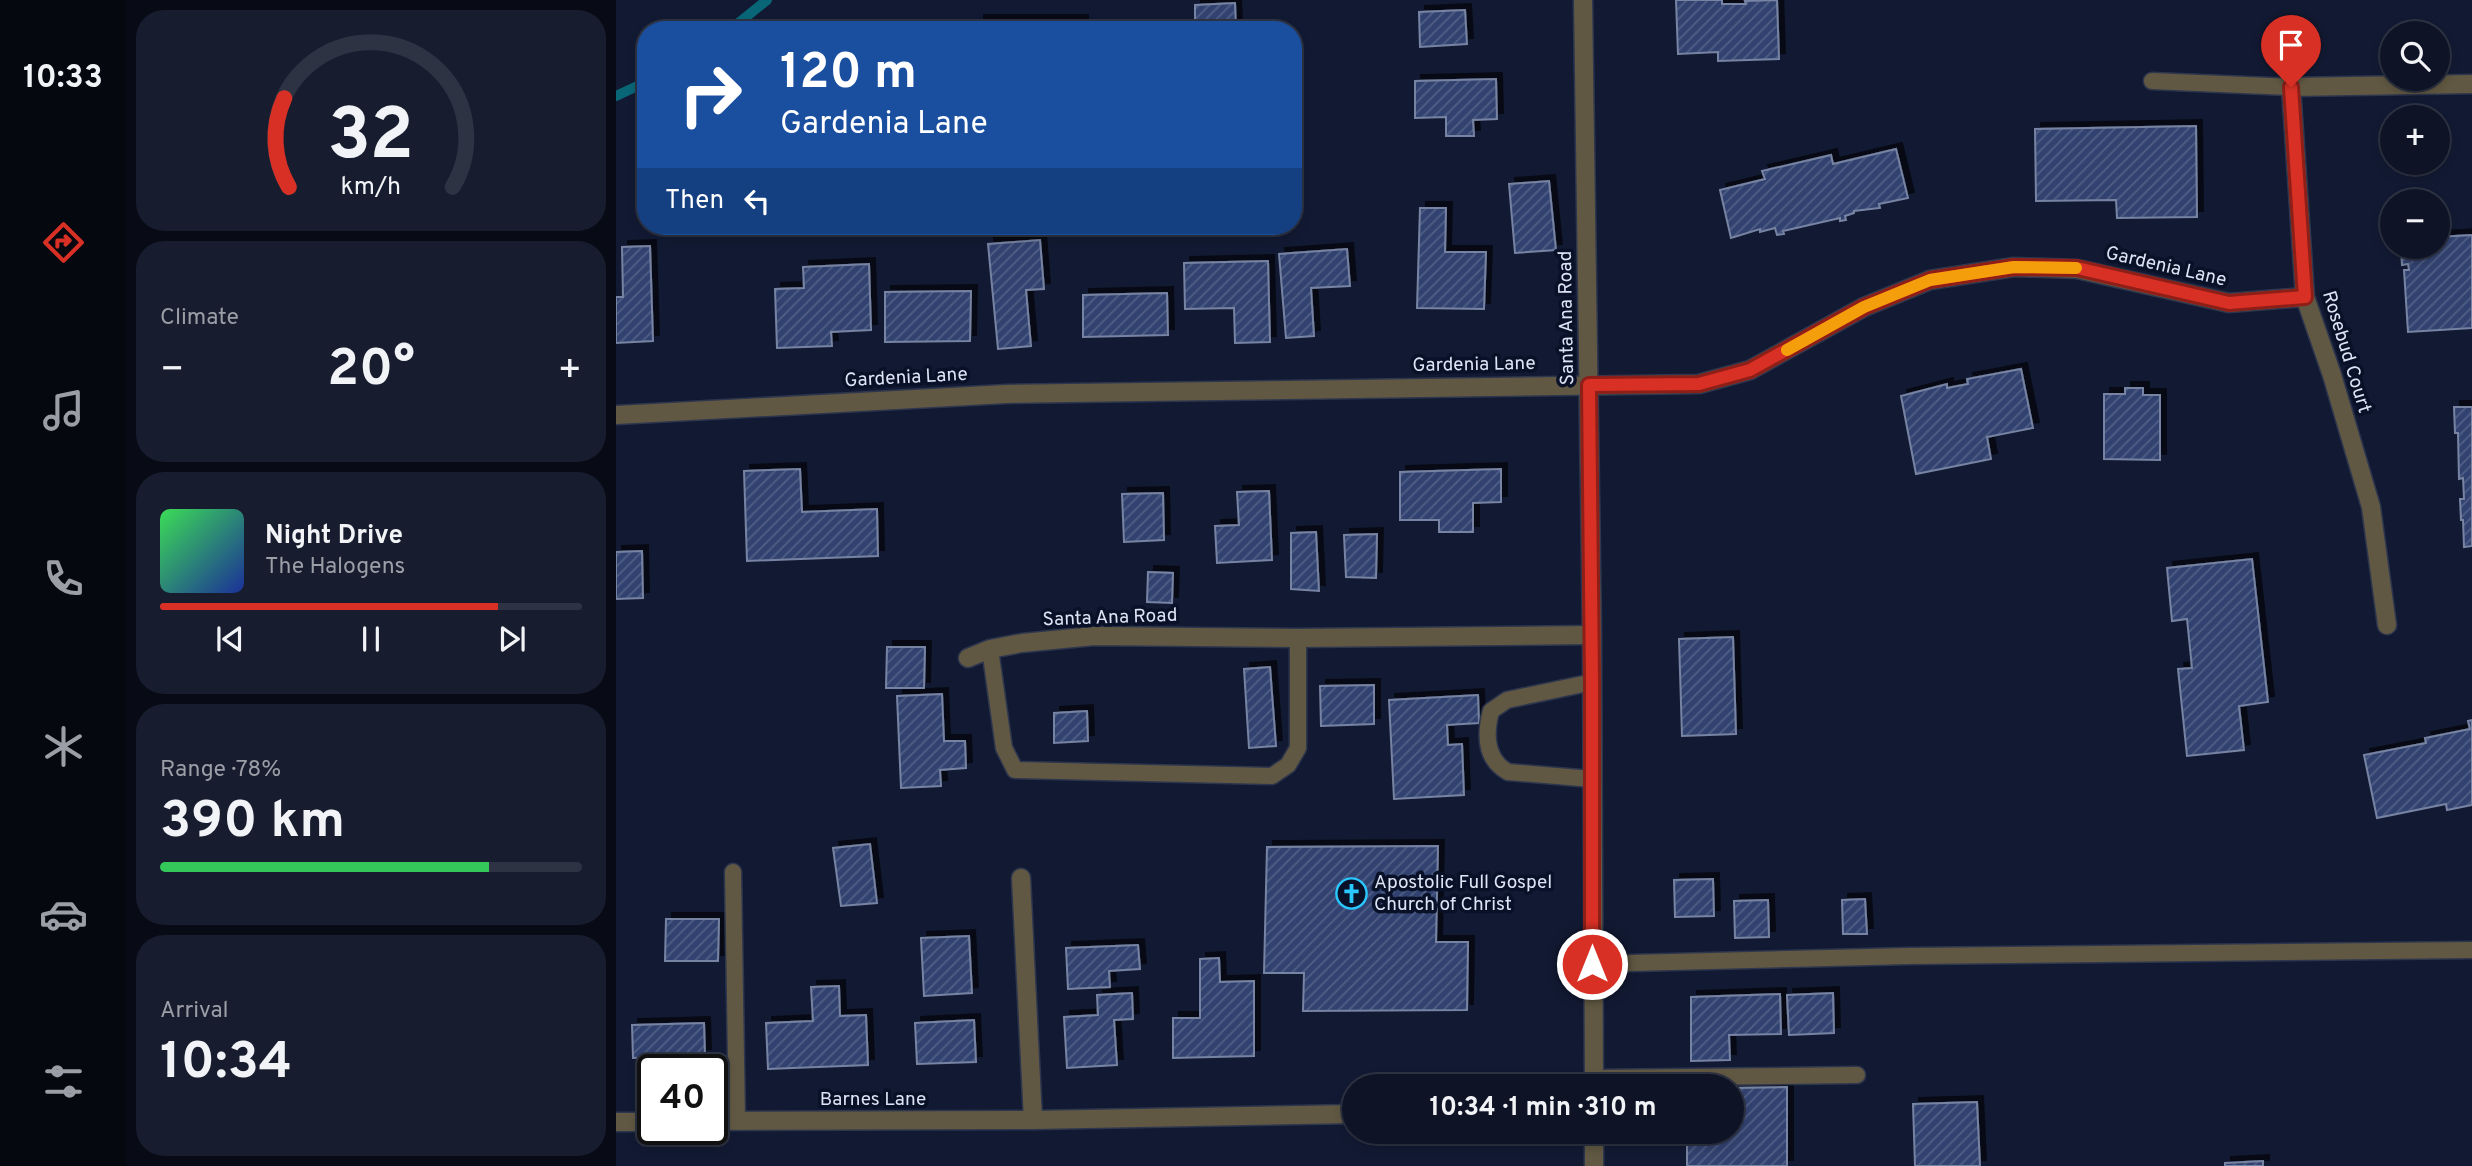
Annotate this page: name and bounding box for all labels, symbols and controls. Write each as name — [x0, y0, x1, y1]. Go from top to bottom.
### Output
pin — [2261, 15, 2321, 87]
map controls — [2380, 21, 2450, 259]
button: search — [2380, 21, 2450, 91]
icon: arrive — [2272, 26, 2310, 64]
text: 120 m — [780, 44, 917, 106]
icon: right — [665, 49, 756, 140]
text: 10:33 — [23, 59, 103, 99]
text: 32 — [328, 93, 414, 185]
text: Gardenia Lane — [780, 105, 988, 145]
button: + — [2380, 105, 2450, 175]
text: km/h — [341, 171, 401, 203]
icon: left — [738, 182, 776, 220]
text: Then — [665, 185, 724, 218]
button: − — [2380, 189, 2450, 259]
icon: directions — [39, 218, 88, 267]
street label: Gardenia Lane — [2103, 241, 2229, 293]
street label: Santa Ana Road — [1554, 250, 1580, 386]
street label: Rosebud Court — [2316, 288, 2376, 416]
text: Climate — [160, 304, 239, 333]
text: 20° — [327, 338, 415, 404]
text: − — [160, 347, 185, 396]
text: + — [557, 347, 582, 396]
street label: Gardenia Lane — [1412, 352, 1536, 378]
street label: Gardenia Lane — [844, 363, 968, 393]
icon: music — [39, 386, 88, 435]
text: Night Drive — [265, 520, 403, 553]
text: The Halogens — [265, 553, 405, 582]
icon: phone — [39, 554, 88, 603]
street label: Santa Ana Road — [1042, 604, 1178, 632]
icon: previous — [211, 620, 249, 658]
icon: pause — [352, 620, 390, 658]
icon: next — [493, 620, 531, 658]
icon: climate — [39, 722, 88, 771]
text: Range · 78% — [160, 756, 281, 785]
text: 390 km — [160, 790, 345, 856]
place label: Apostolic Full Gospel Church of Christ — [1374, 871, 1552, 917]
church icon: Apostolic Full Gospel Church of Christ — [1334, 877, 1368, 911]
icon: car — [39, 890, 88, 939]
position arrow — [1555, 927, 1629, 1001]
text: Arrival — [160, 997, 229, 1026]
text: 10:34 — [160, 1031, 292, 1097]
speed limit sign: 40 — [637, 1054, 728, 1145]
icon: filters — [39, 1057, 88, 1106]
street label: Barnes Lane — [820, 1088, 926, 1112]
text: 10:34 · 1 min · 310 m — [1430, 1092, 1656, 1125]

